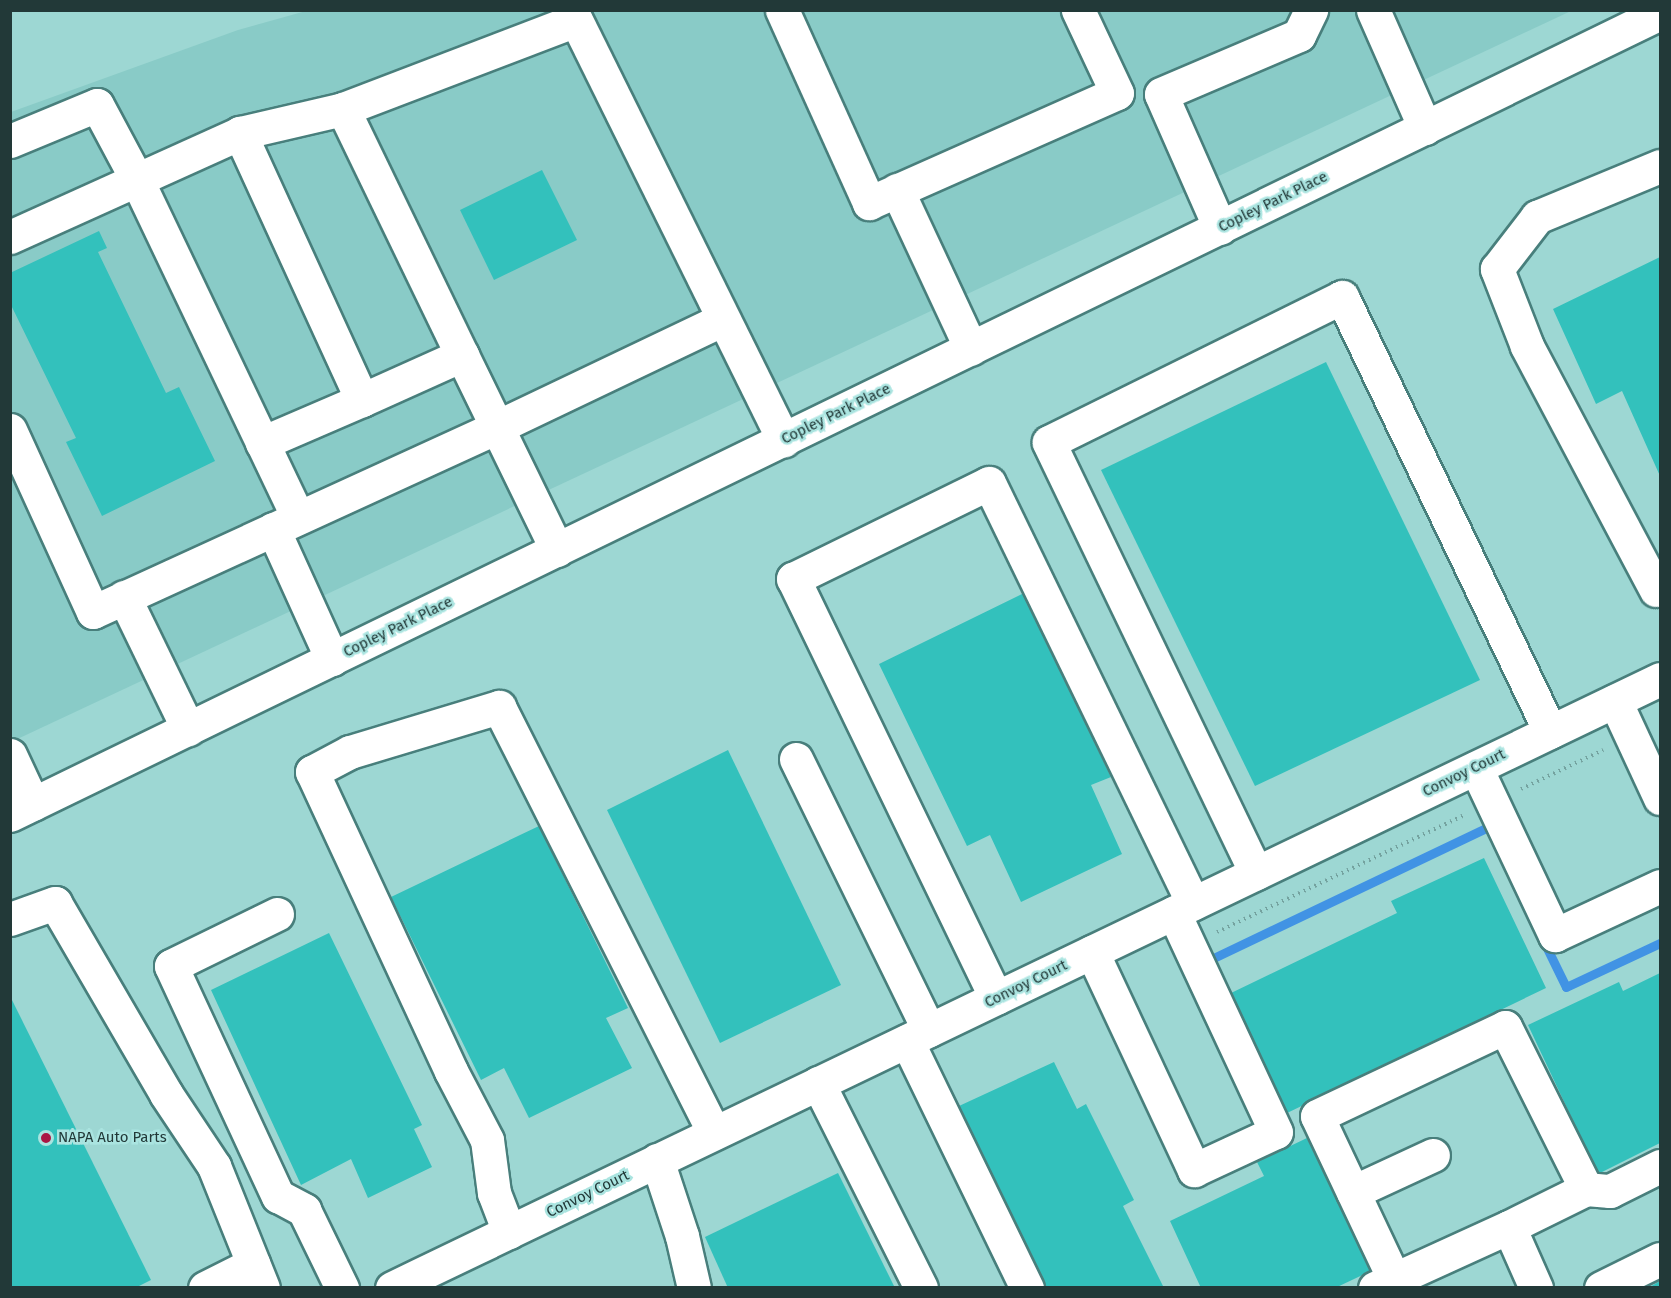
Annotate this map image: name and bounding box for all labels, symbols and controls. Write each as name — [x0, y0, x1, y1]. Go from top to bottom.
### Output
street label: Copley Park Place — [1216, 168, 1330, 236]
street label: Copley Park Place — [779, 380, 893, 448]
street label: Copley Park Place — [341, 593, 455, 661]
street label: Convoy Court — [1420, 745, 1508, 801]
street label: Convoy Court — [982, 956, 1070, 1012]
place label: NAPA Auto Parts — [58, 1129, 167, 1147]
marker: NAPA Auto Parts — [39, 1131, 53, 1145]
street label: Convoy Court — [544, 1166, 632, 1222]

